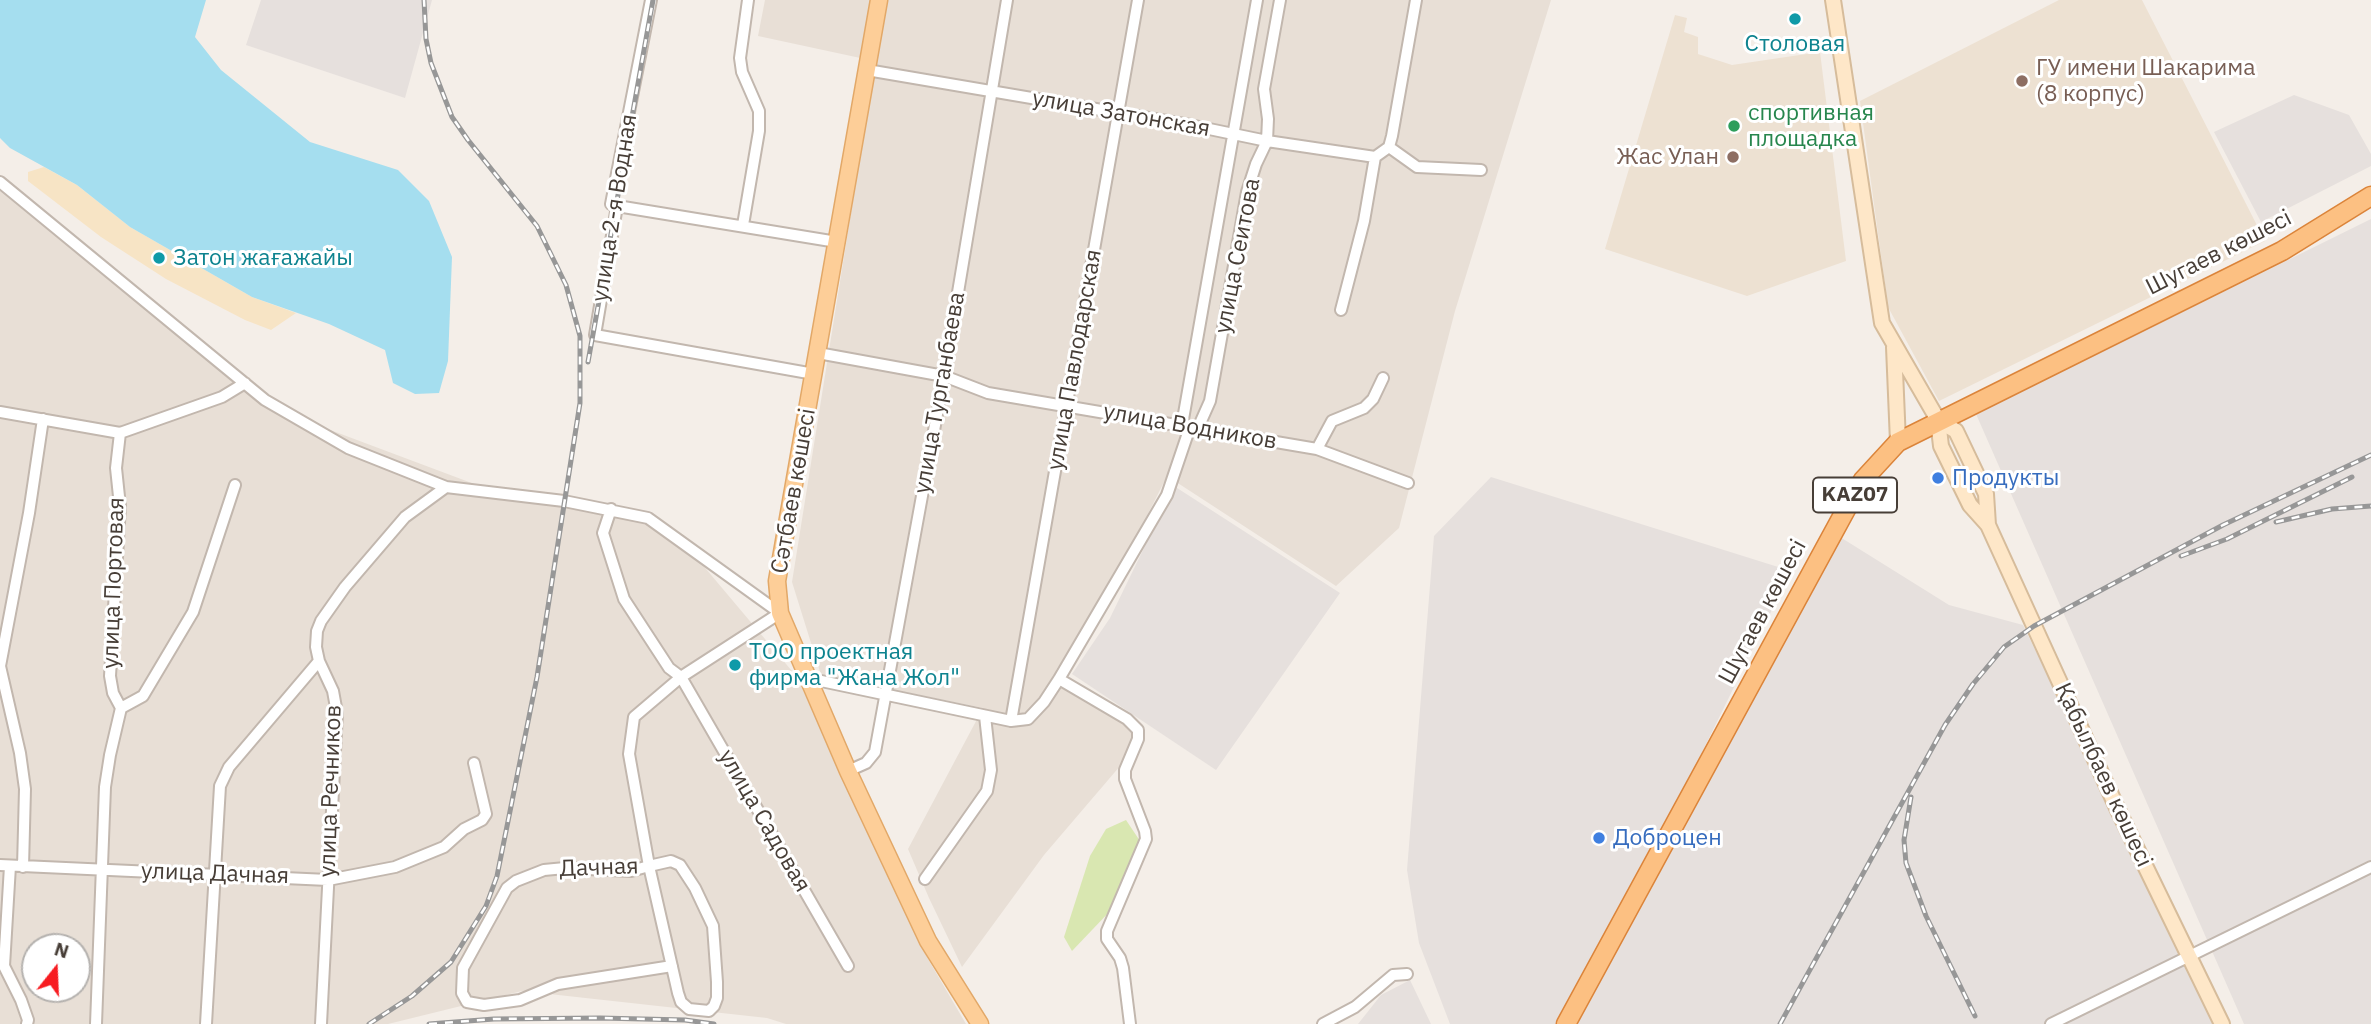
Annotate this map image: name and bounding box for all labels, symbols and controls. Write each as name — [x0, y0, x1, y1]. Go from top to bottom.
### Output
marker: Столовая — [1787, 11, 1803, 27]
place label: Столовая — [1745, 30, 1845, 58]
place label: ГУ имени Шакарима (8 корпус) — [2036, 54, 2255, 108]
marker: ГУ имени Шакарима (8 корпус) — [2014, 73, 2030, 89]
street label: улица Затонская — [1030, 85, 1212, 143]
place label: спортивная площадка — [1748, 99, 1874, 153]
street label: улица 2-я Водная — [587, 112, 643, 304]
marker: спортивная площадка — [1726, 118, 1742, 134]
place label: Жас Улан — [1616, 143, 1719, 171]
marker: Жас Улан — [1725, 149, 1741, 165]
street label: улица Сеитова — [1209, 176, 1267, 336]
street label: Шугаев көшесі — [2142, 204, 2296, 302]
place label: Затон жағажайы — [173, 244, 353, 272]
street label: улица Павлодарская — [1042, 247, 1108, 473]
marker: Затон жағажайы — [151, 250, 167, 266]
street label: улица Турганбаева — [909, 290, 971, 496]
street label: улица Водников — [1101, 398, 1279, 456]
street label: Сәтбаев көшесі — [766, 406, 822, 576]
place label: Продукты — [1952, 464, 2059, 492]
marker: Продукты — [1930, 470, 1946, 486]
road number: KAZ07 — [1813, 477, 1897, 512]
street label: улица Портовая — [97, 497, 131, 669]
street label: Шугаев көшесі — [1713, 535, 1813, 689]
place label: ТОО проектная фирма "Жана Жол" — [749, 638, 960, 692]
marker: ТОО проектная фирма "Жана Жол" — [727, 657, 743, 673]
street label: Қабылбаев көшесі — [2048, 679, 2158, 871]
street label: улица Речников — [314, 704, 348, 878]
street label: улица Садовая — [712, 745, 816, 897]
place label: Доброцен — [1613, 824, 1722, 852]
marker: Доброцен — [1591, 830, 1607, 846]
street label: Дачная — [559, 853, 639, 883]
street label: улица Дачная — [140, 858, 290, 890]
north arrow — [21, 933, 91, 1003]
text: N — [52, 936, 72, 963]

